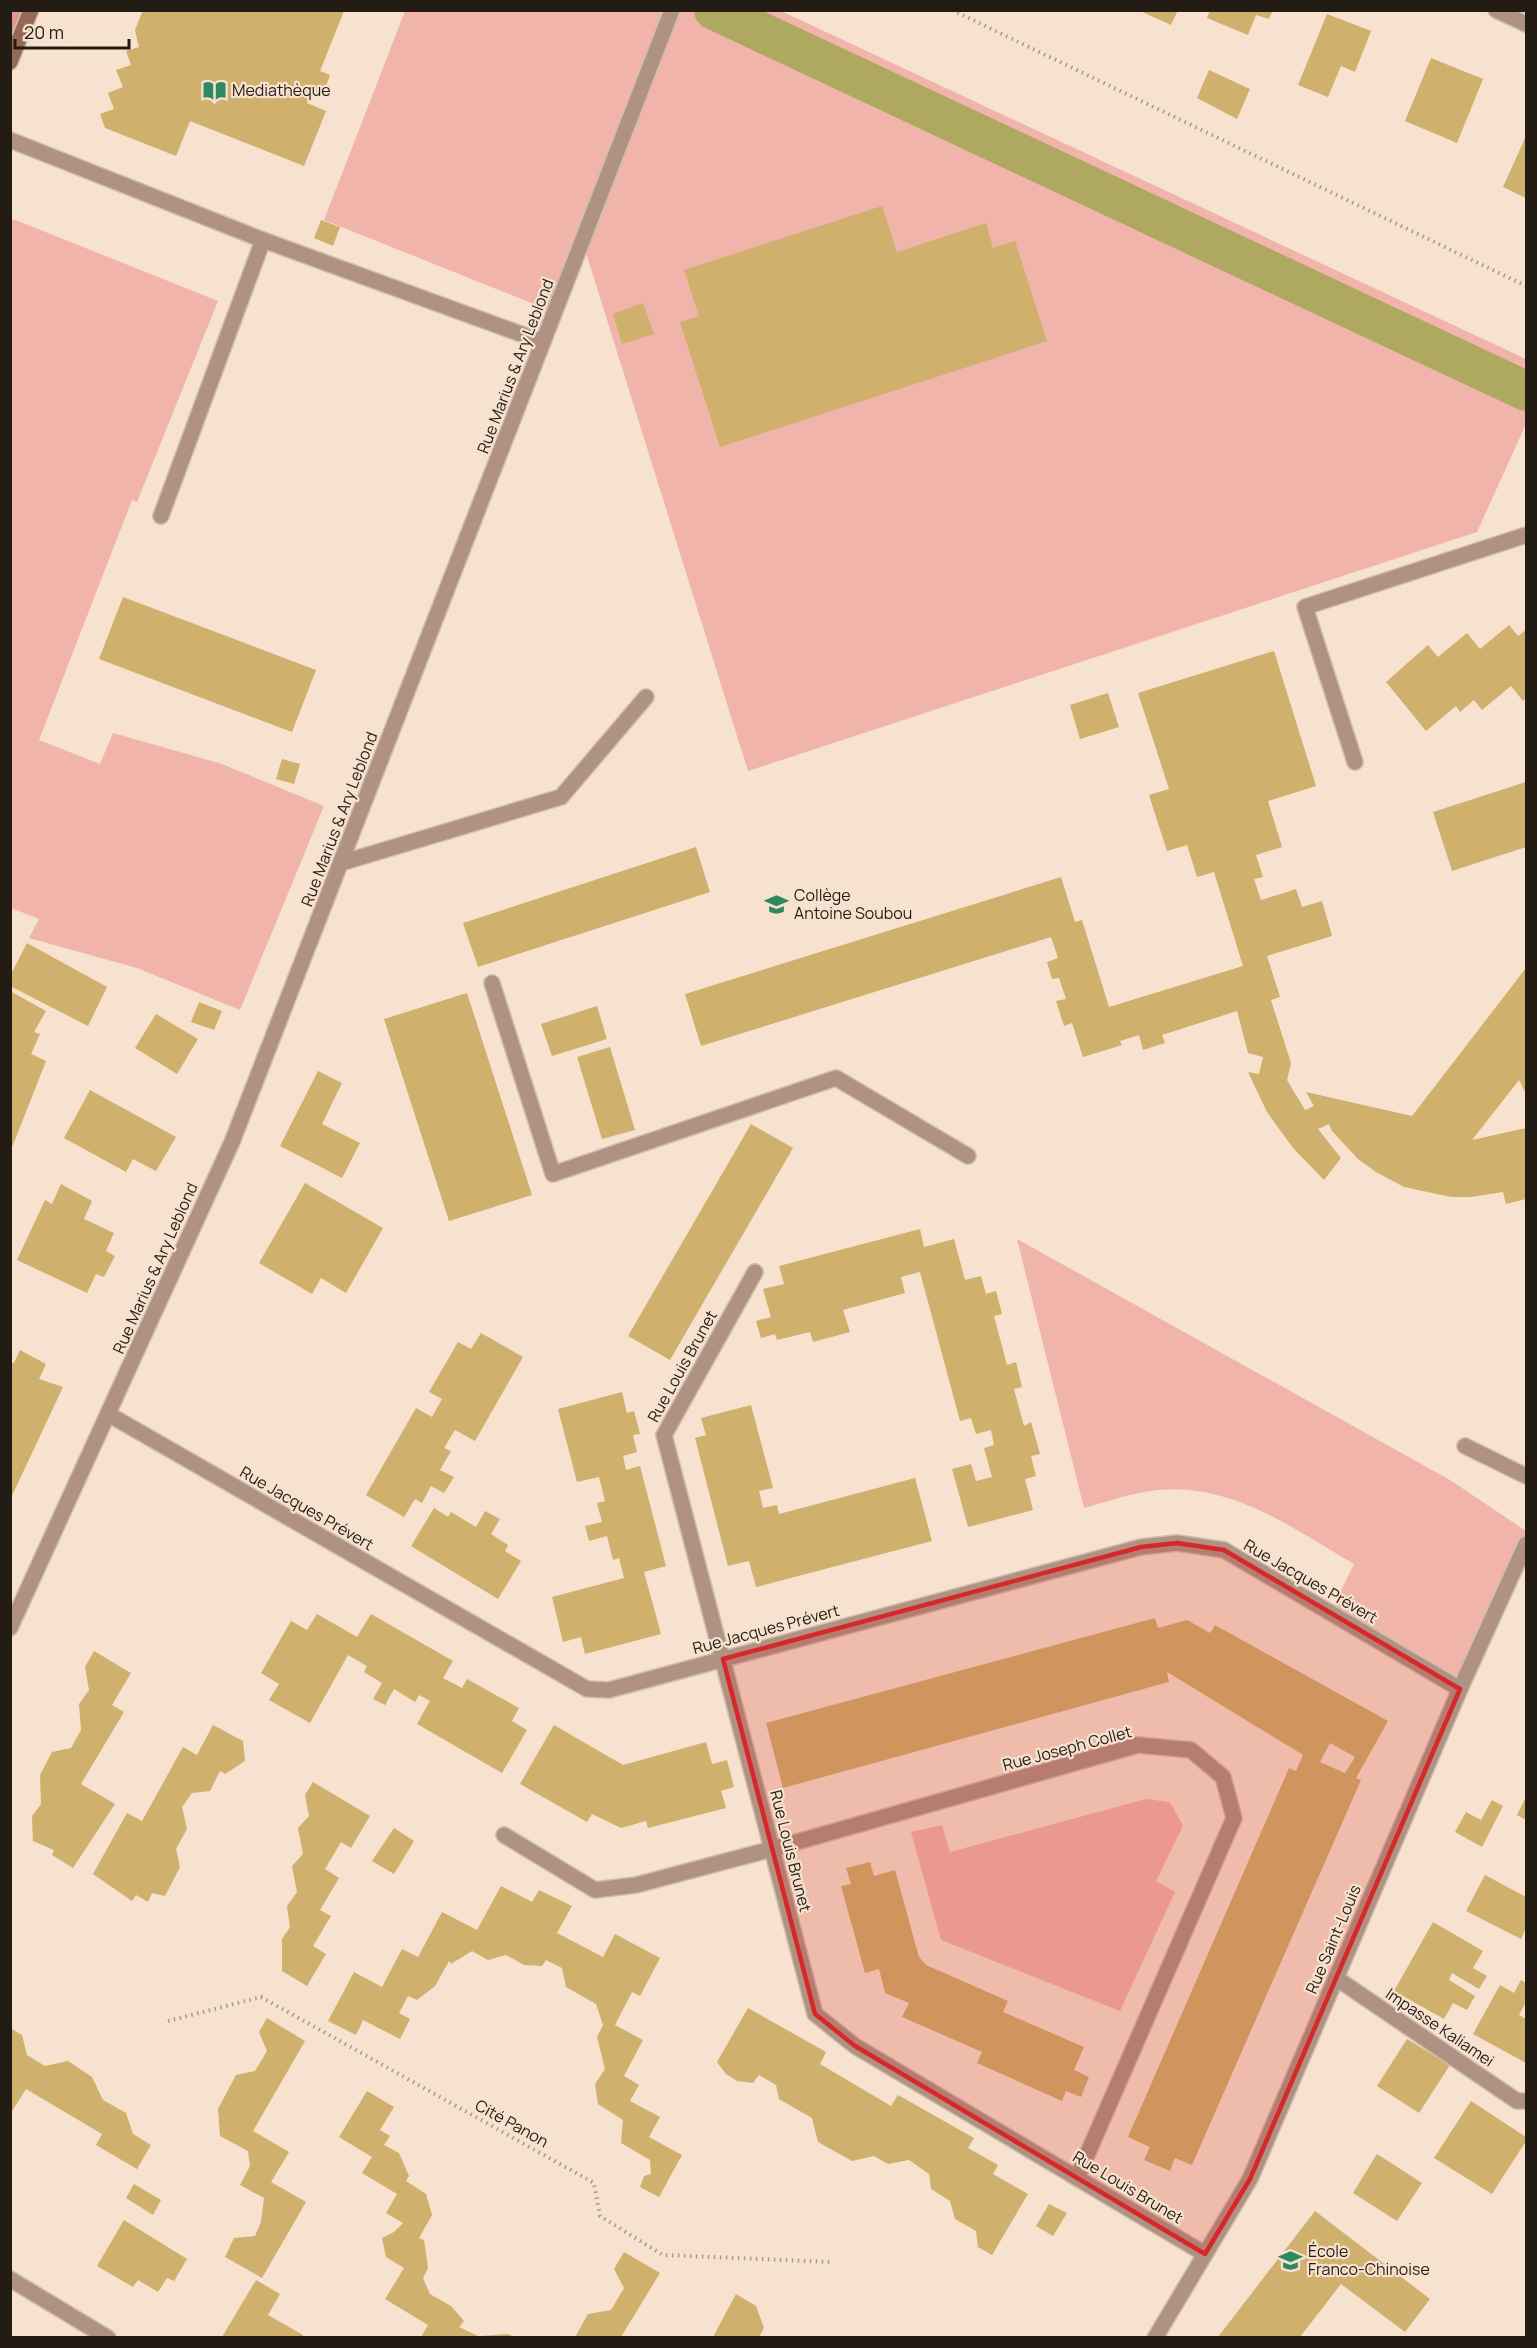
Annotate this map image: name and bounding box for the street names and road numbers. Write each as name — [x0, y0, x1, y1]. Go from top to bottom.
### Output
street label: Rue Marius & Ary Leblond — [472, 276, 558, 456]
street label: Rue Marius & Ary Leblond — [296, 729, 382, 909]
street label: Rue Marius & Ary Leblond — [107, 1179, 203, 1357]
street label: Rue Louis Brunet — [642, 1306, 722, 1426]
street label: Rue Jacques Prévert — [236, 1461, 378, 1555]
street label: Rue Jacques Prévert — [1240, 1534, 1382, 1628]
street label: Rue Jacques Prévert — [690, 1599, 842, 1659]
street label: Rue Joseph Collet — [1000, 1720, 1134, 1776]
street label: Rue Louis Brunet — [765, 1788, 817, 1914]
street label: Rue Saint-Louis — [1300, 1881, 1366, 1997]
street label: Impasse Kaliamei — [1381, 1983, 1499, 2071]
street label: Cité Panon — [471, 2094, 553, 2152]
street label: Rue Louis Brunet — [1069, 2145, 1187, 2229]

